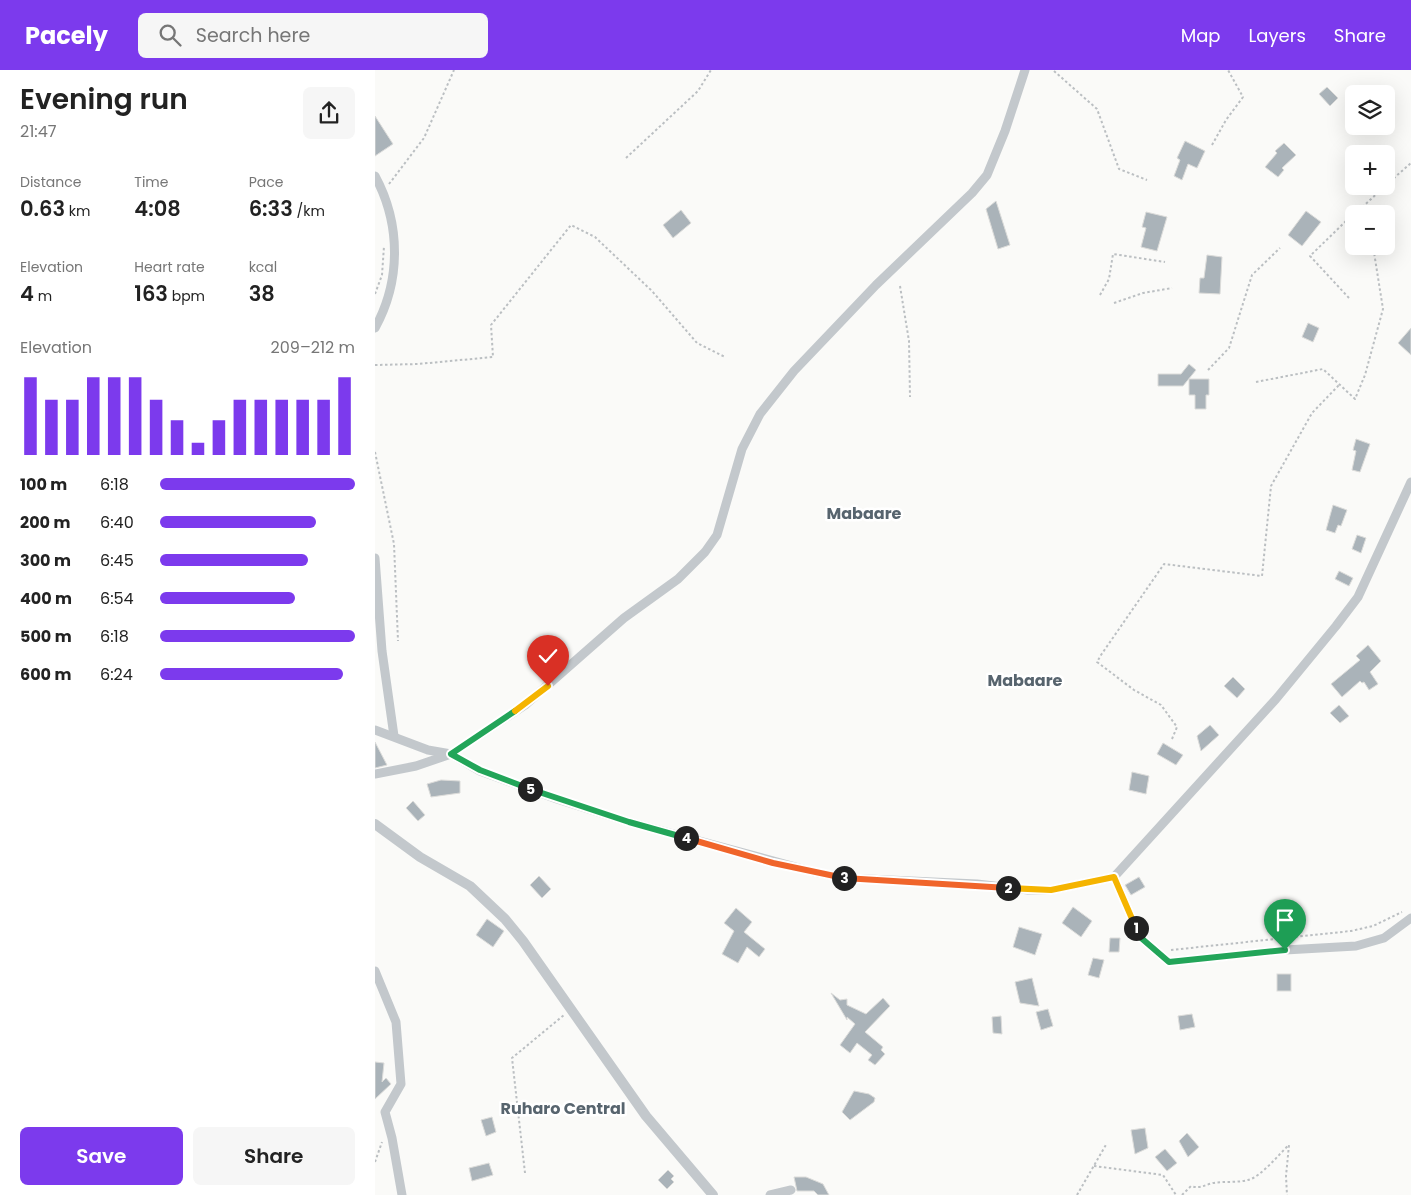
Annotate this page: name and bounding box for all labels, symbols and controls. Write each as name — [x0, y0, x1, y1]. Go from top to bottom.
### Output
search box — [138, 13, 488, 58]
text: Pacely — [25, 19, 108, 52]
icon: search — [156, 21, 184, 49]
text: Search here — [196, 22, 310, 49]
text: Map — [1181, 23, 1221, 48]
text: Layers — [1249, 23, 1306, 48]
text: Share — [1334, 23, 1386, 48]
text: Evening run — [20, 80, 188, 119]
map controls — [1345, 85, 1395, 255]
button: layers — [1345, 85, 1395, 135]
button: share — [303, 87, 355, 139]
text: 21:47 — [20, 120, 57, 143]
button: + — [1345, 145, 1395, 195]
text: Distance — [20, 172, 81, 192]
text: Time — [134, 172, 168, 192]
text: Pace — [249, 172, 283, 192]
text: 0.63 — [20, 194, 65, 223]
text: 4:08 — [134, 194, 181, 223]
text: 6:33 — [249, 194, 293, 223]
text: km — [65, 201, 90, 221]
text: /km — [293, 201, 325, 221]
button: − — [1345, 205, 1395, 255]
text: Elevation — [20, 257, 83, 277]
text: Heart rate — [134, 257, 205, 277]
text: kcal — [249, 257, 277, 277]
text: 4 — [20, 279, 34, 308]
text: 163 — [134, 279, 168, 308]
text: 38 — [249, 279, 275, 308]
text: m — [34, 286, 52, 306]
text: bpm — [168, 286, 205, 306]
text: Elevation — [20, 336, 92, 359]
text: 209–212 m — [271, 336, 355, 359]
text: 100 m — [20, 473, 67, 496]
text: 6:18 — [100, 473, 129, 496]
district label: Mabaare — [827, 502, 902, 525]
text: 200 m — [20, 511, 70, 534]
text: 6:40 — [100, 511, 134, 534]
text: 300 m — [20, 549, 71, 572]
text: 6:45 — [100, 549, 134, 572]
text: 400 m — [20, 587, 72, 610]
text: 6:54 — [100, 587, 134, 610]
text: 500 m — [20, 625, 72, 648]
text: 6:18 — [100, 625, 129, 648]
pin — [527, 635, 569, 686]
icon: check — [534, 642, 562, 670]
text: 600 m — [20, 663, 71, 686]
text: 6:24 — [100, 663, 133, 686]
district label: Mabaare — [988, 669, 1063, 692]
pin: 5 — [517, 776, 543, 802]
text: 5 — [526, 779, 535, 799]
pin: 4 — [673, 826, 699, 850]
text: 4 — [682, 828, 691, 848]
pin: 3 — [831, 866, 857, 890]
text: 3 — [840, 868, 849, 888]
pin: 2 — [995, 876, 1021, 900]
text: 2 — [1005, 878, 1013, 898]
pin — [1264, 899, 1306, 950]
icon: arrive — [1271, 906, 1299, 934]
pin: 1 — [1123, 916, 1149, 940]
text: 1 — [1134, 918, 1139, 938]
district label: Ruharo Central — [500, 1097, 626, 1120]
button: Save — [20, 1127, 183, 1185]
button: Share — [193, 1127, 355, 1185]

